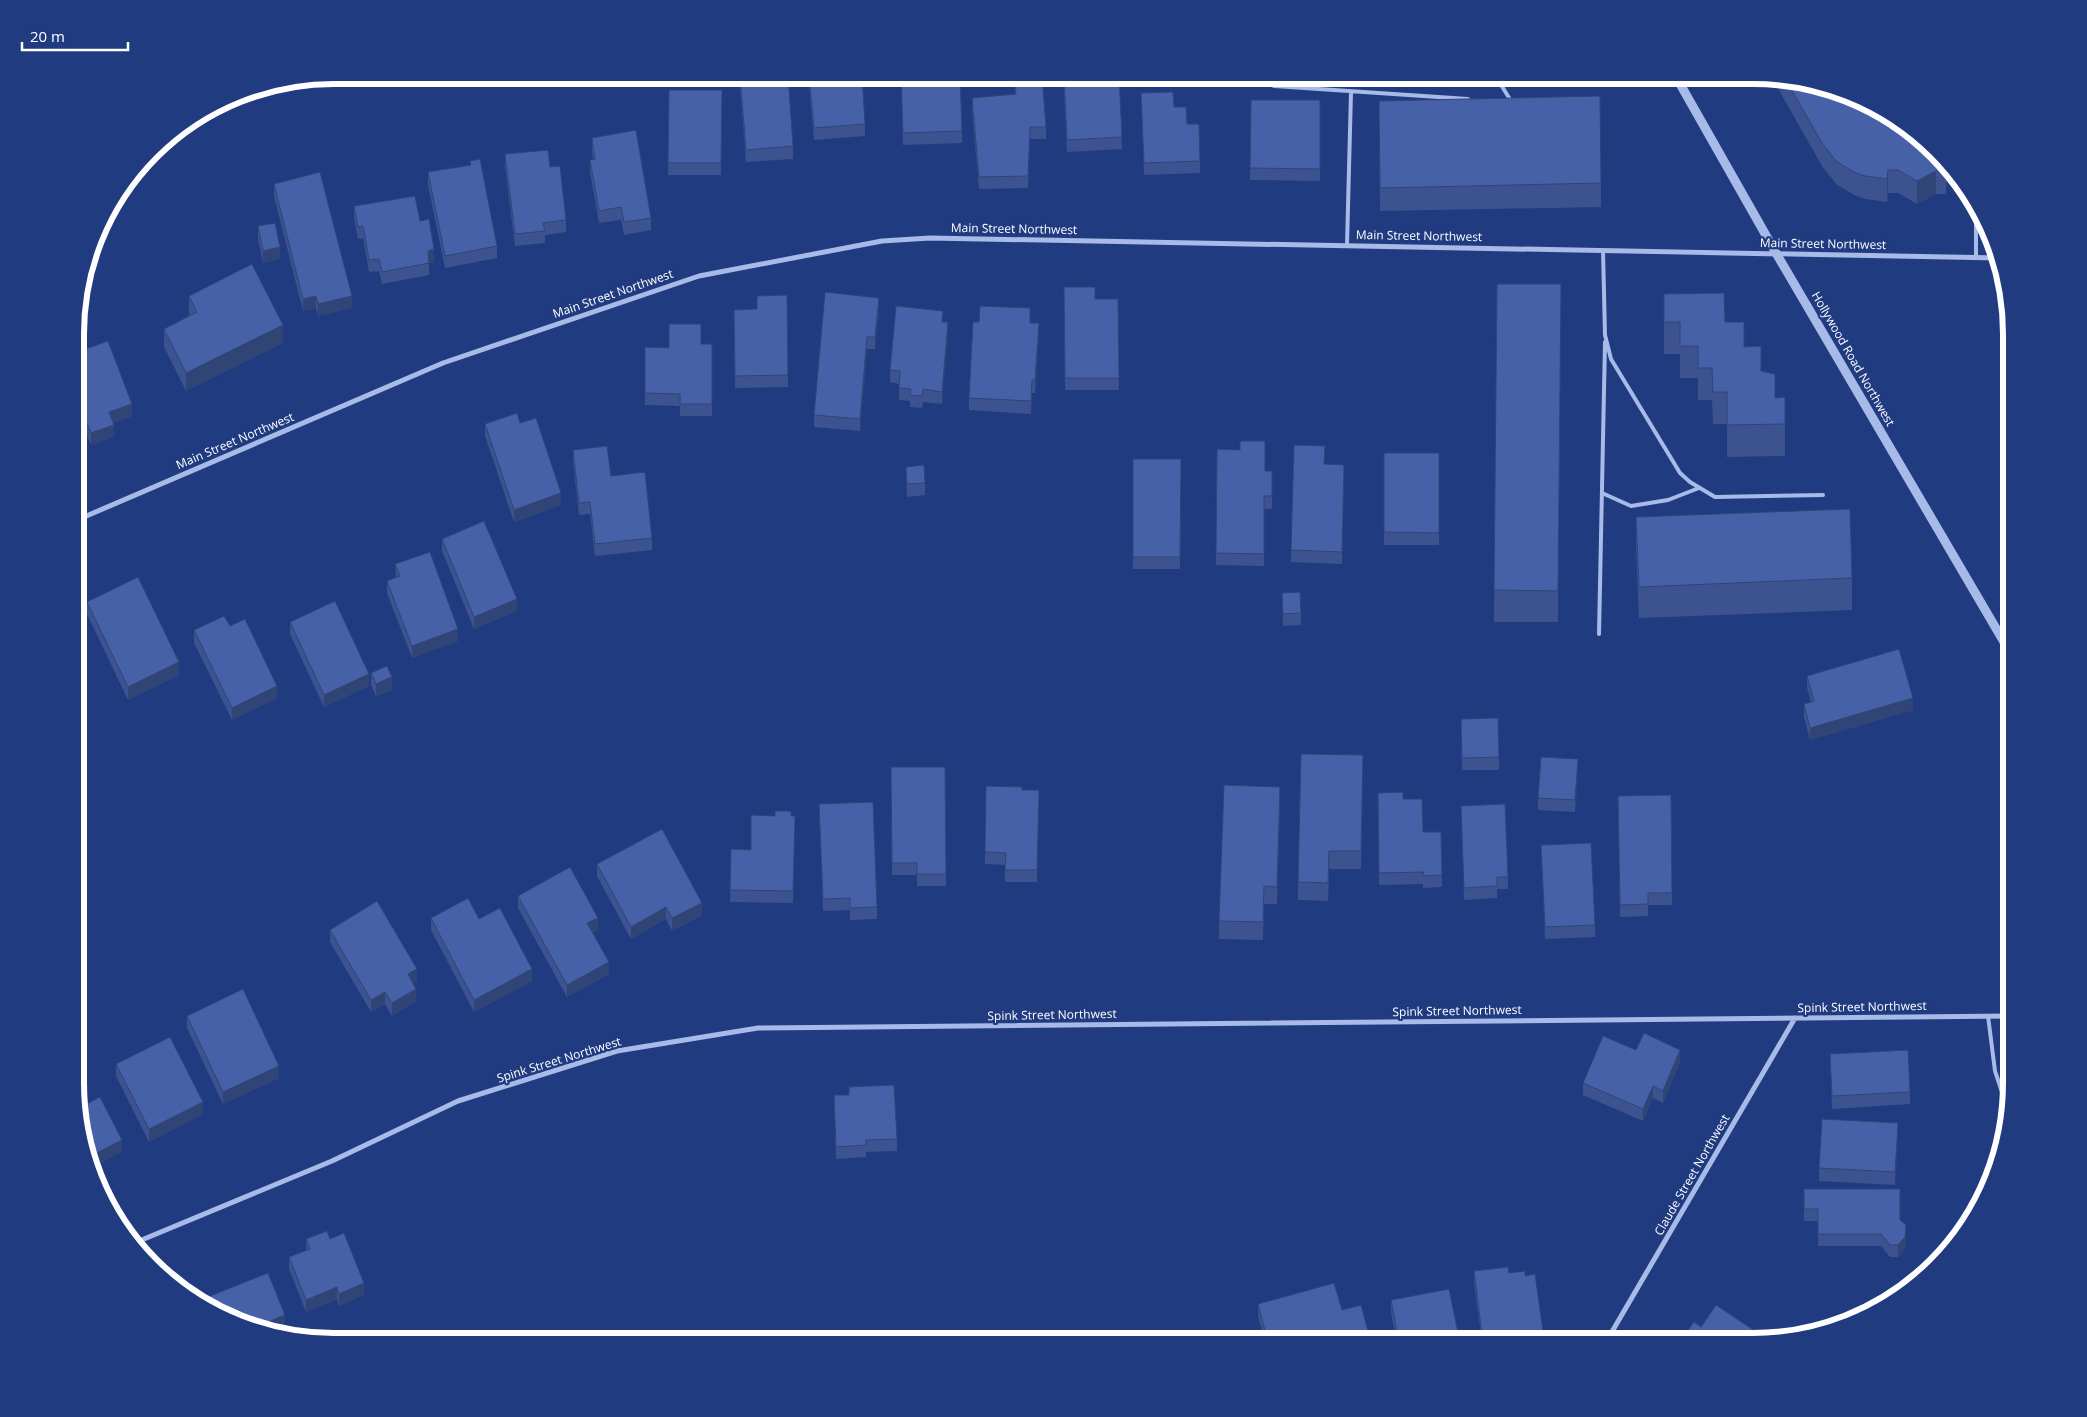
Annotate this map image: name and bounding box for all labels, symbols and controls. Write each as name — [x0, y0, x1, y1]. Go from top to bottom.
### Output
scale bar — [22, 20, 129, 52]
text: 20 m — [30, 26, 65, 46]
street label: Main Street Northwest — [951, 219, 1077, 238]
street label: Main Street Northwest — [1356, 226, 1482, 245]
street label: Main Street Northwest — [1760, 234, 1886, 253]
street label: Main Street Northwest — [550, 265, 675, 322]
street label: Hollywood Road Northwest — [1808, 288, 1899, 429]
street label: Main Street Northwest — [173, 408, 296, 473]
street label: Spink Street Northwest — [1797, 997, 1927, 1016]
street label: Spink Street Northwest — [1392, 1001, 1522, 1020]
street label: Spink Street Northwest — [987, 1005, 1117, 1024]
street label: Spink Street Northwest — [495, 1033, 623, 1087]
street label: Claude Street Northwest — [1650, 1111, 1733, 1238]

